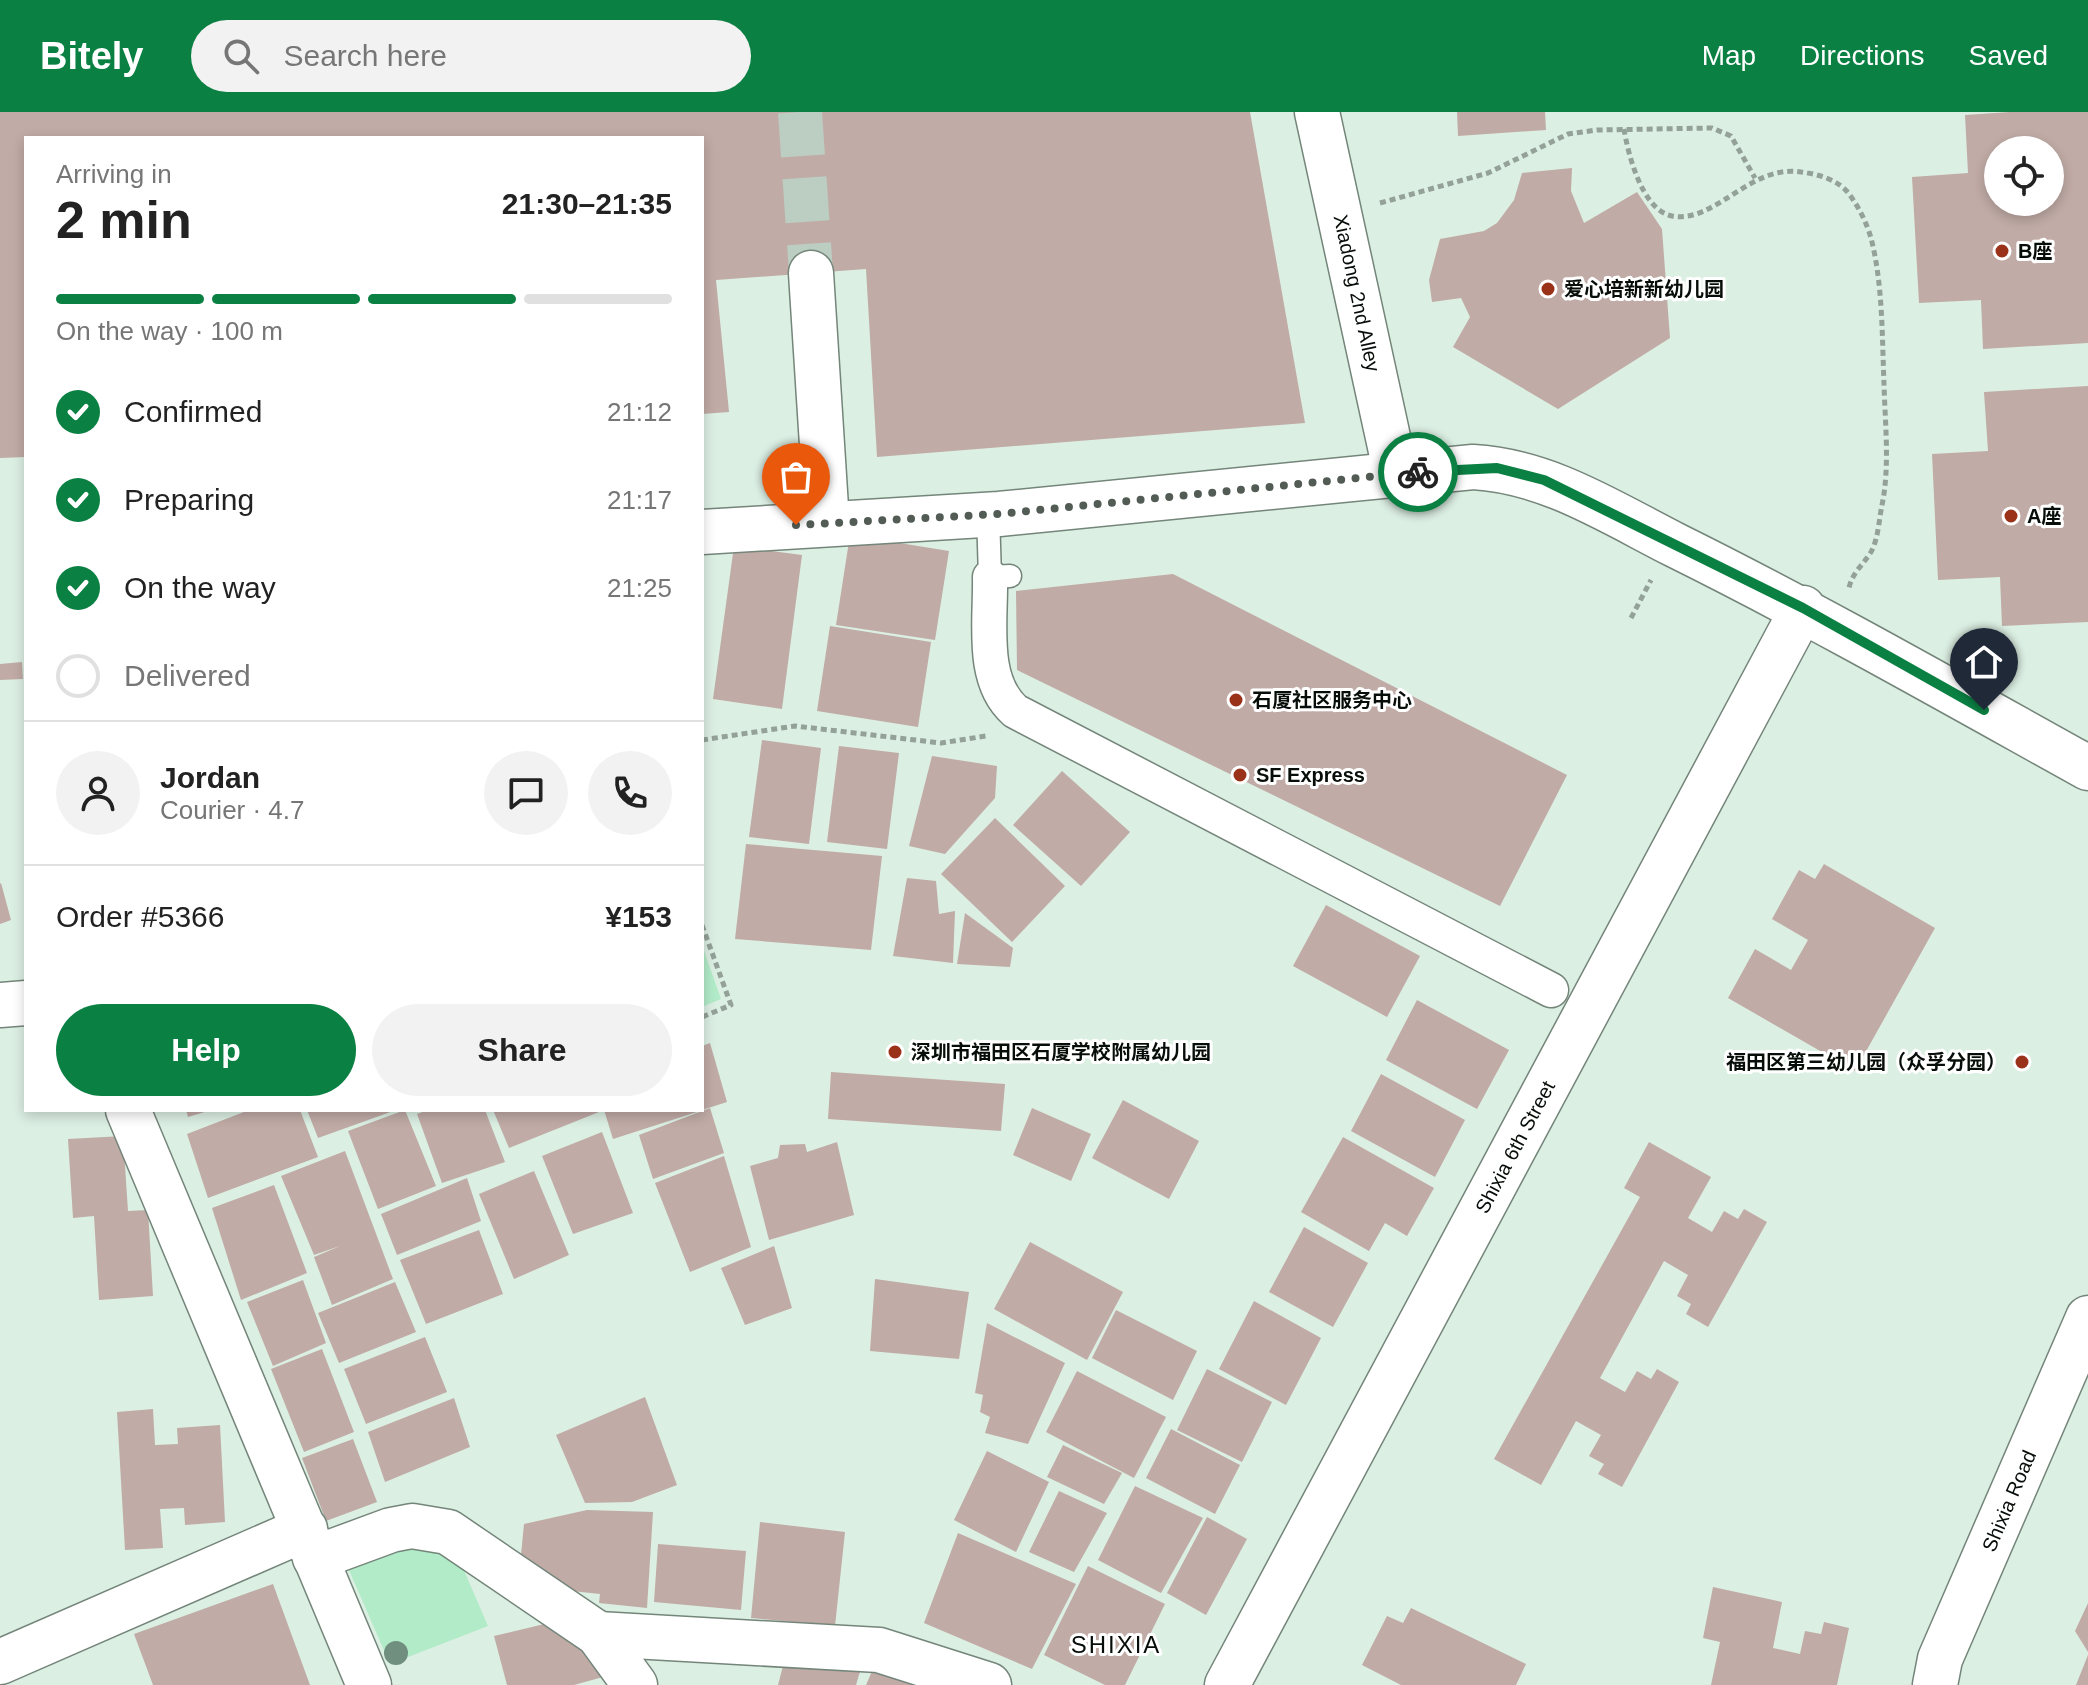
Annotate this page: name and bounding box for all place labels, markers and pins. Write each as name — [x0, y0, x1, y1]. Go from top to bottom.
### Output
place label: B座 — [2018, 240, 2052, 262]
marker: B座 — [1993, 242, 2011, 260]
place label: 爱心培新新幼儿园 — [1564, 278, 1724, 300]
marker: 爱心培新新幼儿园 — [1539, 280, 1557, 298]
pin — [762, 443, 830, 525]
place label: A座 — [2027, 505, 2061, 527]
marker: A座 — [2002, 507, 2020, 525]
pin — [1950, 628, 2018, 710]
place label: 石厦社区服务中心 — [1252, 689, 1412, 711]
marker: 石厦社区服务中心 — [1227, 691, 1245, 709]
place label: SF Express — [1256, 764, 1365, 786]
marker: SF Express — [1231, 766, 1249, 784]
place label: 深圳市福田区石厦学校附属幼儿园 — [911, 1041, 1211, 1063]
marker: 深圳市福田区石厦学校附属幼儿园 — [886, 1043, 904, 1061]
place label: 福田区第三幼儿园（众孚分园） — [1726, 1051, 2006, 1073]
marker: 福田区第三幼儿园（众孚分园） — [2013, 1053, 2031, 1071]

